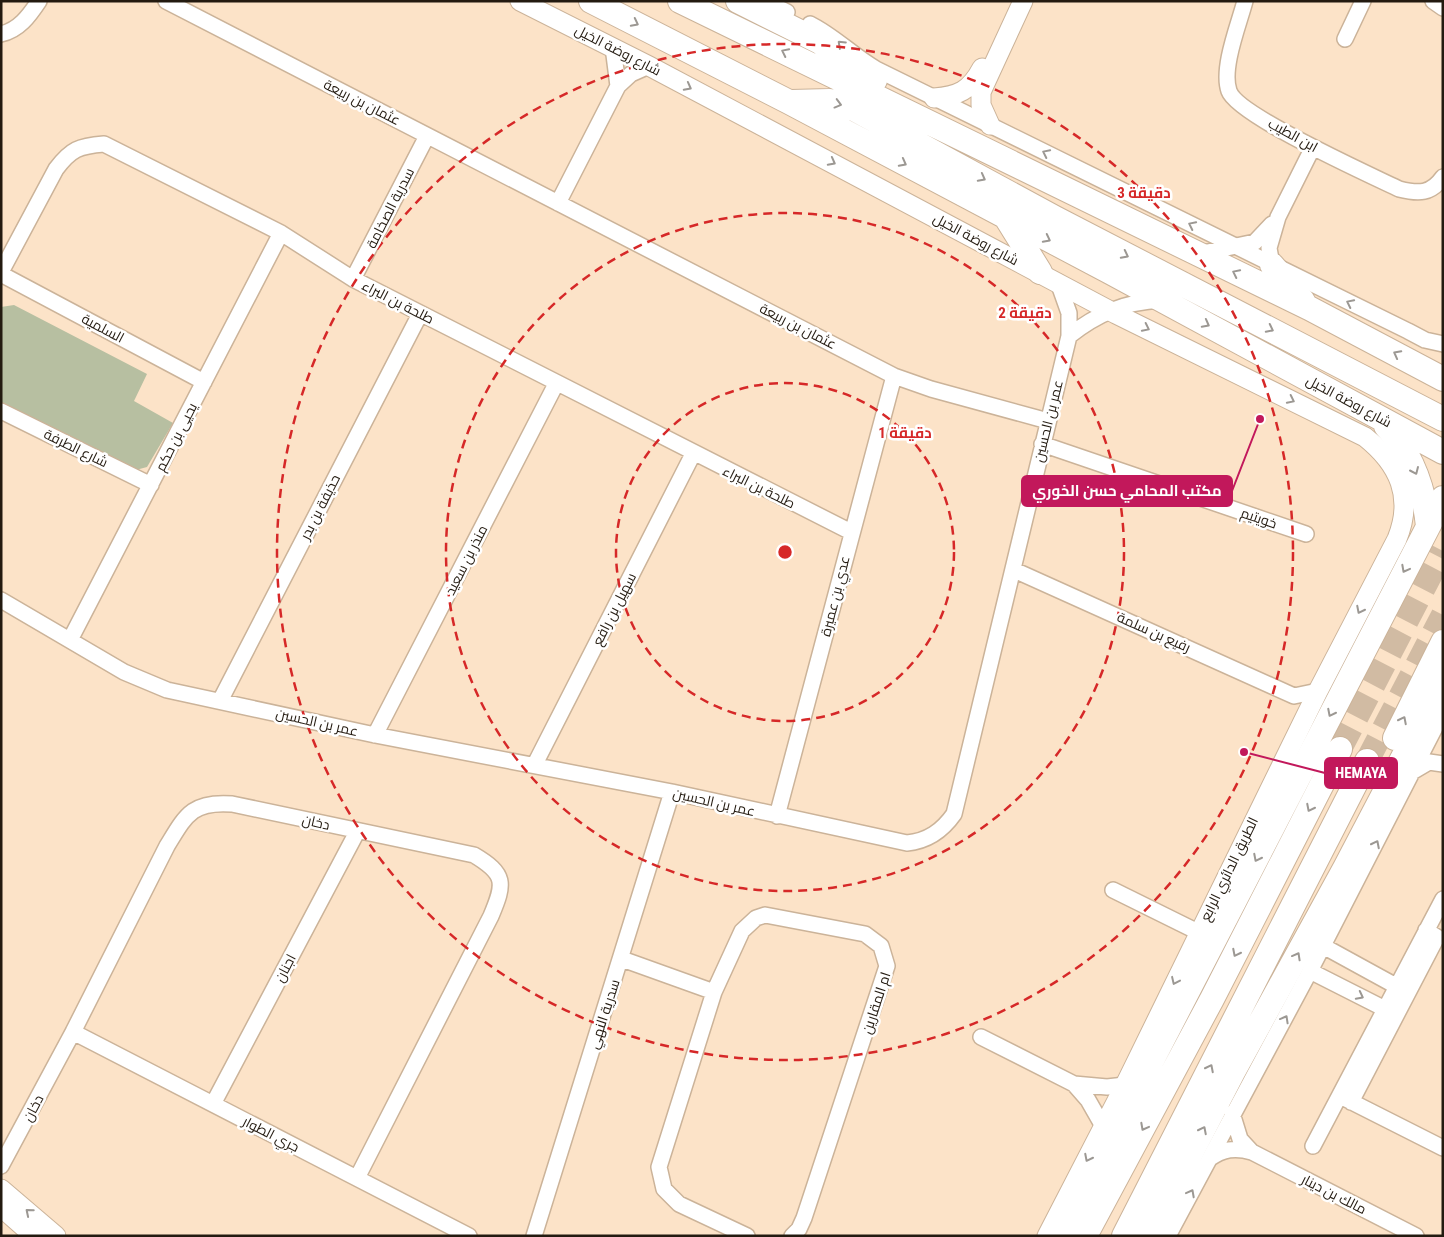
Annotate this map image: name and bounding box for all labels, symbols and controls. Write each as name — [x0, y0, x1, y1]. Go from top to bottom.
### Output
one-way arrow — [630, 17, 639, 27]
street label: شارع روضة الخيل — [572, 21, 664, 79]
one-way arrow — [838, 41, 847, 50]
one-way arrow — [781, 49, 790, 59]
street label: عثمان بن ربيعة — [321, 76, 403, 128]
one-way arrow — [683, 81, 692, 91]
one-way arrow — [833, 98, 841, 108]
street label: ابن الطيب — [1265, 115, 1321, 155]
one-way arrow — [1042, 149, 1051, 159]
one-way arrow — [827, 156, 836, 166]
one-way arrow — [898, 157, 907, 167]
street label: سدرية الصخامة — [363, 165, 417, 251]
one-way arrow — [977, 172, 986, 182]
text: 3 دقيقة — [1117, 184, 1171, 202]
street label: شارع روضة الخيل — [930, 210, 1021, 269]
one-way arrow — [1188, 221, 1197, 231]
one-way arrow — [1042, 233, 1051, 243]
one-way arrow — [1120, 248, 1129, 258]
one-way arrow — [1232, 269, 1241, 279]
street label: طلحة بن البراء — [359, 277, 437, 327]
one-way arrow — [1347, 299, 1356, 309]
street label: عثمان بن ربيعة — [757, 300, 839, 352]
text: 2 دقيقة — [998, 304, 1052, 322]
street label: السلمية — [79, 310, 127, 346]
one-way arrow — [1200, 318, 1209, 328]
one-way arrow — [1141, 322, 1150, 332]
one-way arrow — [1265, 323, 1274, 333]
one-way arrow — [1393, 350, 1402, 360]
street label: شارع روضة الخيل — [1303, 372, 1394, 431]
street label: عمر بن الحسين — [1030, 378, 1066, 464]
one-way arrow — [1286, 394, 1295, 404]
street label: يحيى بن حكم — [152, 400, 202, 475]
text: 1 دقيقة — [878, 424, 932, 442]
street label: شارع الطرفة — [41, 426, 111, 471]
street label: طلحة بن البراء — [720, 463, 798, 511]
one-way arrow — [1409, 466, 1420, 475]
street label: حذيفة بن بدر — [296, 472, 343, 543]
callout: مكتب المحامي حسن الخوري — [1022, 476, 1232, 506]
text: مكتب المحامي حسن الخوري — [1032, 482, 1222, 503]
street label: خويتيم — [1238, 504, 1279, 533]
street label: منذر بن سعيد — [442, 522, 490, 598]
centre of rings — [776, 543, 794, 561]
street label: عدي بن عميرة — [817, 554, 857, 639]
one-way arrow — [1401, 563, 1411, 572]
street label: سهيل بن رافع — [589, 570, 640, 648]
one-way arrow — [1356, 605, 1366, 614]
street label: رفيع بن سلمة — [1114, 609, 1193, 656]
street label: عمر بن الحسين — [274, 705, 360, 739]
one-way arrow — [1327, 708, 1337, 717]
one-way arrow — [1397, 716, 1407, 725]
callout: HEMAYA — [1325, 758, 1397, 788]
text: HEMAYA — [1335, 764, 1387, 782]
street label: عمر بن الحسين — [671, 785, 757, 819]
one-way arrow — [1306, 803, 1316, 812]
street label: دخان — [301, 811, 331, 833]
street label: الطريق الدائري الرابع — [1197, 814, 1265, 925]
one-way arrow — [1370, 840, 1380, 849]
one-way arrow — [1253, 853, 1263, 862]
one-way arrow — [1232, 947, 1242, 956]
street label: اجنان — [271, 951, 299, 985]
one-way arrow — [1290, 953, 1300, 962]
street label: ام المقارين — [858, 970, 895, 1037]
one-way arrow — [1171, 976, 1181, 985]
street label: سدرية النهي — [585, 977, 627, 1052]
one-way arrow — [1355, 990, 1364, 1000]
one-way arrow — [1278, 1015, 1288, 1024]
one-way arrow — [1204, 1064, 1214, 1073]
street label: دخان — [19, 1092, 47, 1124]
street label: جري الطوار — [237, 1112, 302, 1159]
one-way arrow — [1140, 1122, 1150, 1131]
one-way arrow — [1197, 1126, 1207, 1135]
one-way arrow — [1084, 1153, 1094, 1162]
street label: مالك بن دينار — [1298, 1170, 1369, 1217]
one-way arrow — [1185, 1189, 1195, 1198]
one-way arrow — [25, 1209, 34, 1218]

